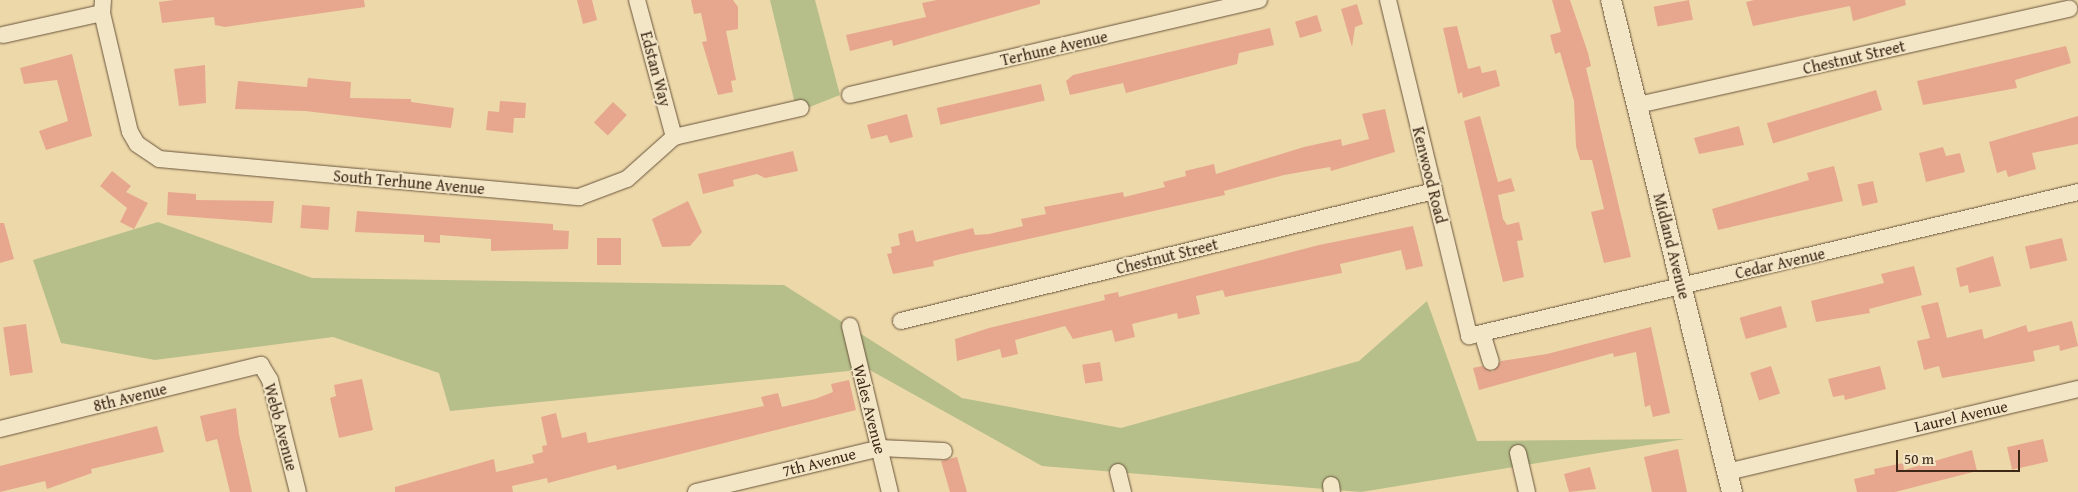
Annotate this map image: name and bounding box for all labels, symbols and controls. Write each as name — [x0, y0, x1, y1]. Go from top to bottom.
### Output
street label: Terhune Avenue — [999, 26, 1109, 70]
street label: Edstan Way — [637, 29, 675, 109]
street label: Chestnut Street — [1801, 36, 1907, 78]
street label: Kenwood Road — [1409, 125, 1451, 225]
street label: South Terhune Avenue — [332, 166, 486, 198]
street label: Midland Avenue — [1650, 191, 1694, 301]
street label: Chestnut Street — [1114, 234, 1220, 278]
street label: Cedar Avenue — [1733, 243, 1827, 283]
street label: Wales Avenue — [850, 362, 890, 456]
street label: 8th Avenue — [91, 379, 169, 415]
street label: Webb Avenue — [260, 381, 302, 473]
street label: Laurel Avenue — [1913, 396, 2009, 436]
scale bar — [1898, 440, 2022, 472]
street label: 7th Avenue — [780, 444, 858, 480]
text: 50 m — [1904, 448, 1934, 469]

